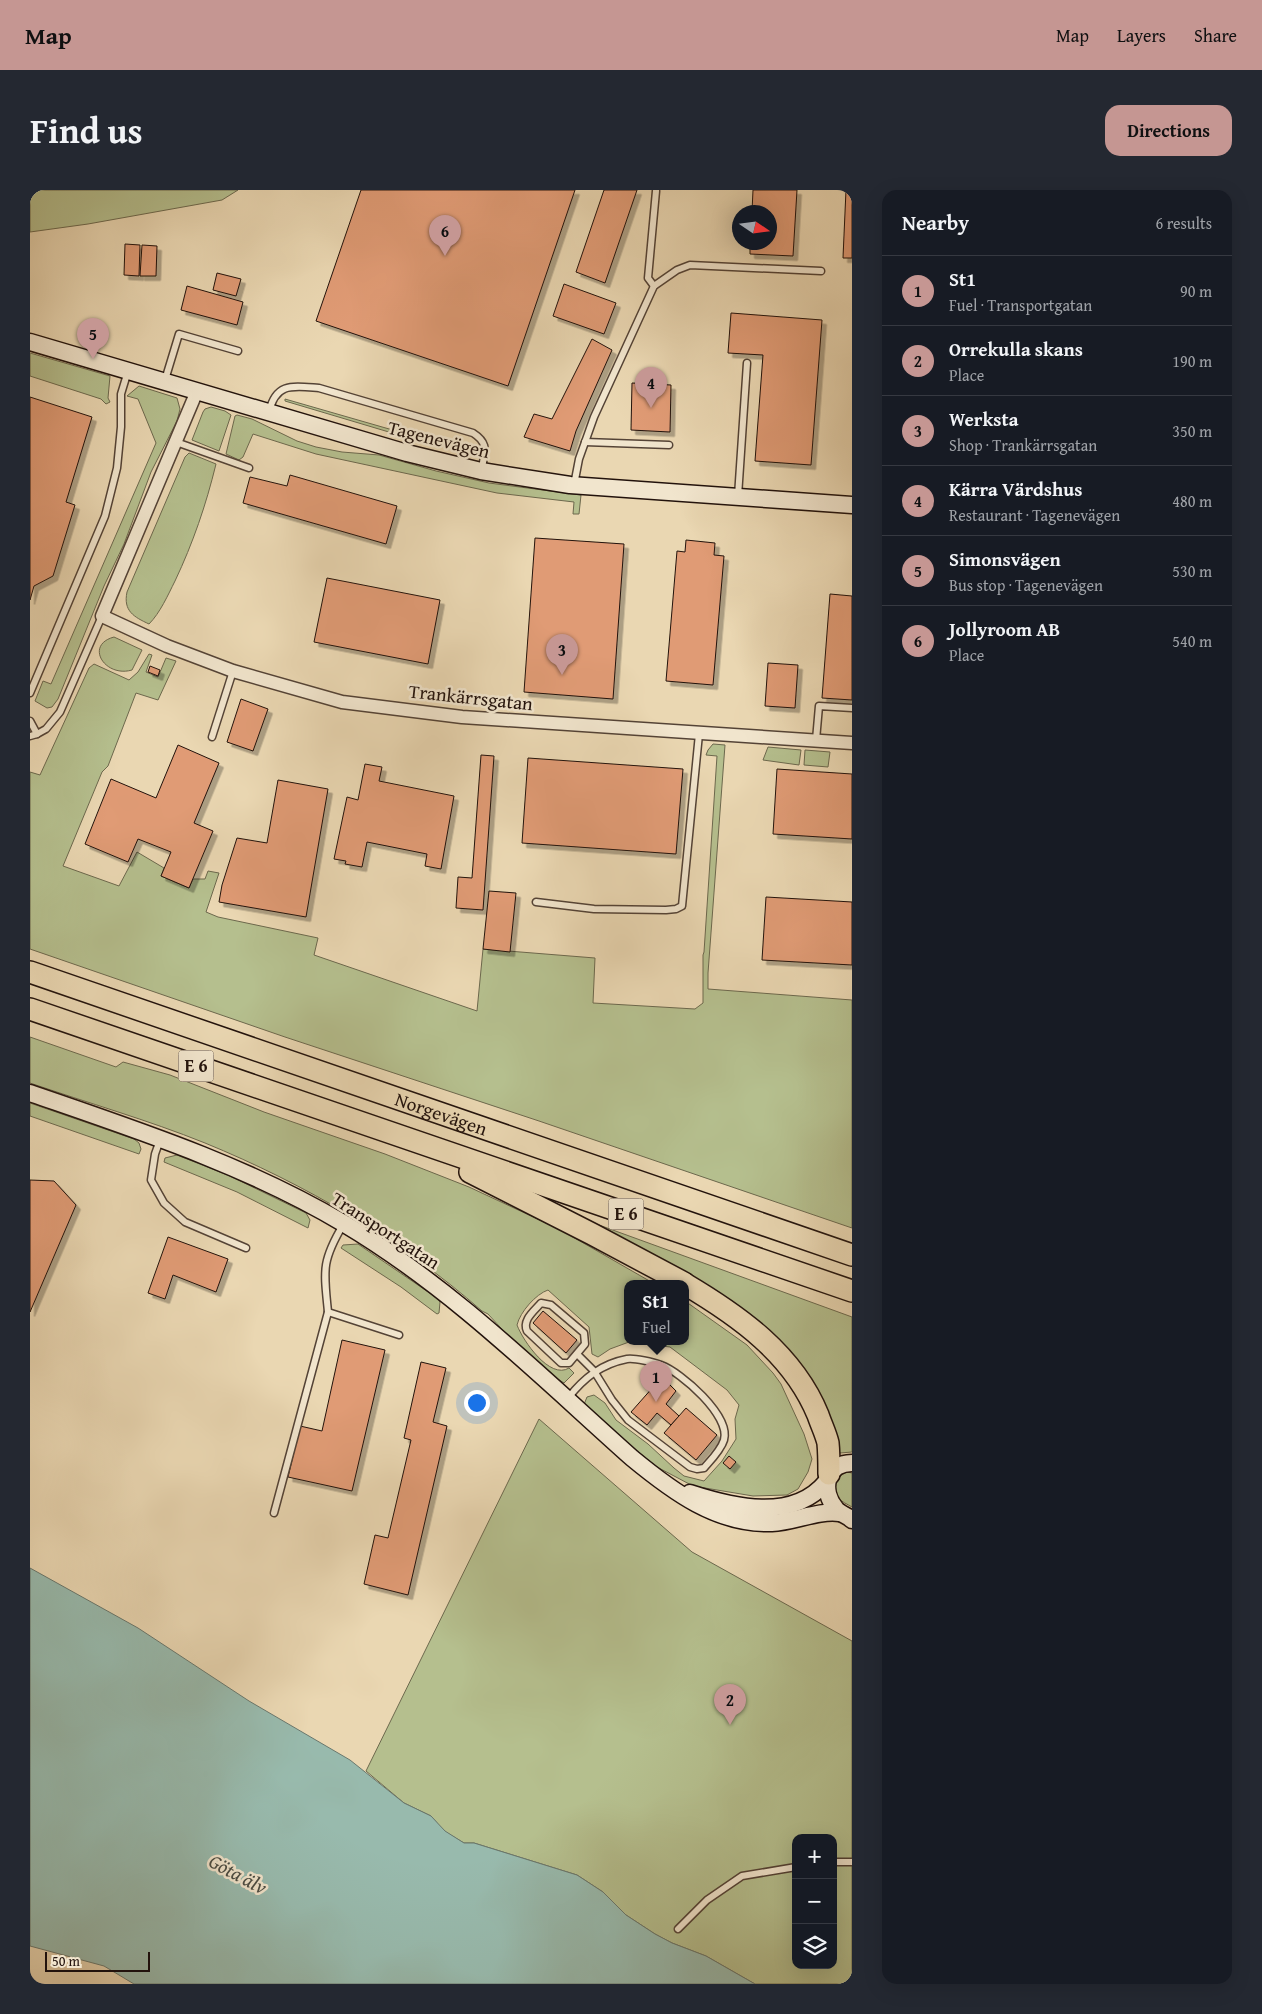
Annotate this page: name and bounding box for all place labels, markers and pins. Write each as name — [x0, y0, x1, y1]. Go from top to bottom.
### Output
pin: 6 — [429, 215, 461, 256]
pin: 5 — [77, 318, 109, 359]
pin: 4 — [635, 367, 667, 408]
pin: 3 — [546, 634, 578, 675]
pin: 1 — [640, 1361, 672, 1402]
pin: 2 — [714, 1684, 746, 1725]

